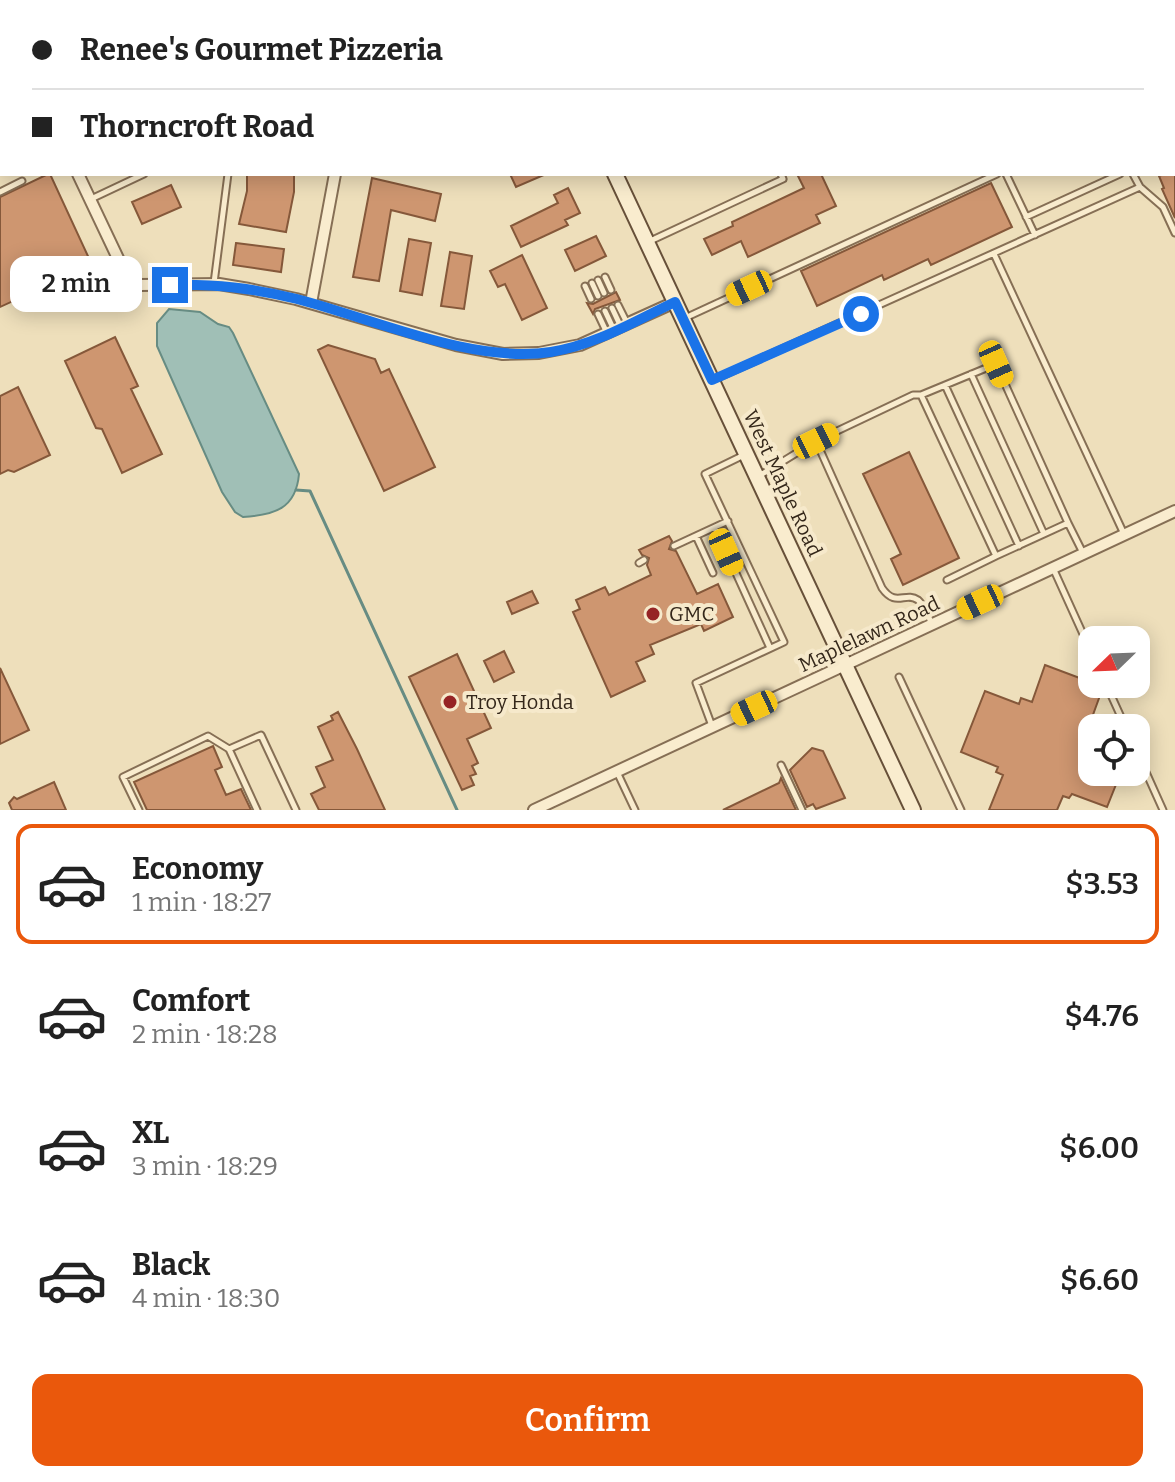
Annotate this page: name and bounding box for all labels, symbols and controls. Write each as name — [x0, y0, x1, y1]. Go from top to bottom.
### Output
text: Renee's Gourmet Pizzeria — [80, 32, 443, 68]
text: Thorncroft Road — [80, 109, 314, 145]
callout: 2 min — [10, 257, 142, 313]
route end — [152, 267, 188, 303]
car — [722, 267, 776, 309]
text: 2 min — [42, 268, 110, 299]
route start — [843, 296, 879, 332]
car — [975, 337, 1017, 391]
street label: West Maple Road — [739, 406, 827, 560]
car — [789, 420, 843, 462]
car — [705, 525, 747, 579]
car — [953, 581, 1007, 623]
street label: Maplelawn Road — [795, 591, 943, 677]
place label: GMC — [669, 602, 715, 626]
marker: GMC — [644, 605, 662, 623]
north arrow — [1078, 626, 1150, 698]
map controls — [1078, 626, 1150, 786]
car — [727, 687, 781, 729]
place label: Troy Honda — [466, 690, 574, 714]
marker: Troy Honda — [441, 693, 459, 711]
button: locate — [1078, 714, 1150, 786]
icon: car — [36, 848, 108, 920]
text: Economy — [132, 851, 263, 887]
text: $3.53 — [1065, 866, 1139, 902]
text: 1 min · 18:27 — [132, 887, 271, 918]
icon: car — [36, 980, 108, 1052]
text: Comfort — [132, 983, 250, 1019]
text: $4.76 — [1064, 998, 1139, 1034]
text: 2 min · 18:28 — [132, 1019, 278, 1050]
icon: car — [36, 1112, 108, 1184]
text: XL — [132, 1115, 169, 1151]
text: $6.00 — [1059, 1130, 1139, 1166]
text: 3 min · 18:29 — [132, 1151, 278, 1182]
icon: car — [36, 1244, 108, 1316]
text: Black — [132, 1247, 210, 1283]
text: $6.60 — [1060, 1262, 1139, 1298]
text: 4 min · 18:30 — [132, 1283, 280, 1314]
button: Confirm — [32, 1374, 1143, 1466]

